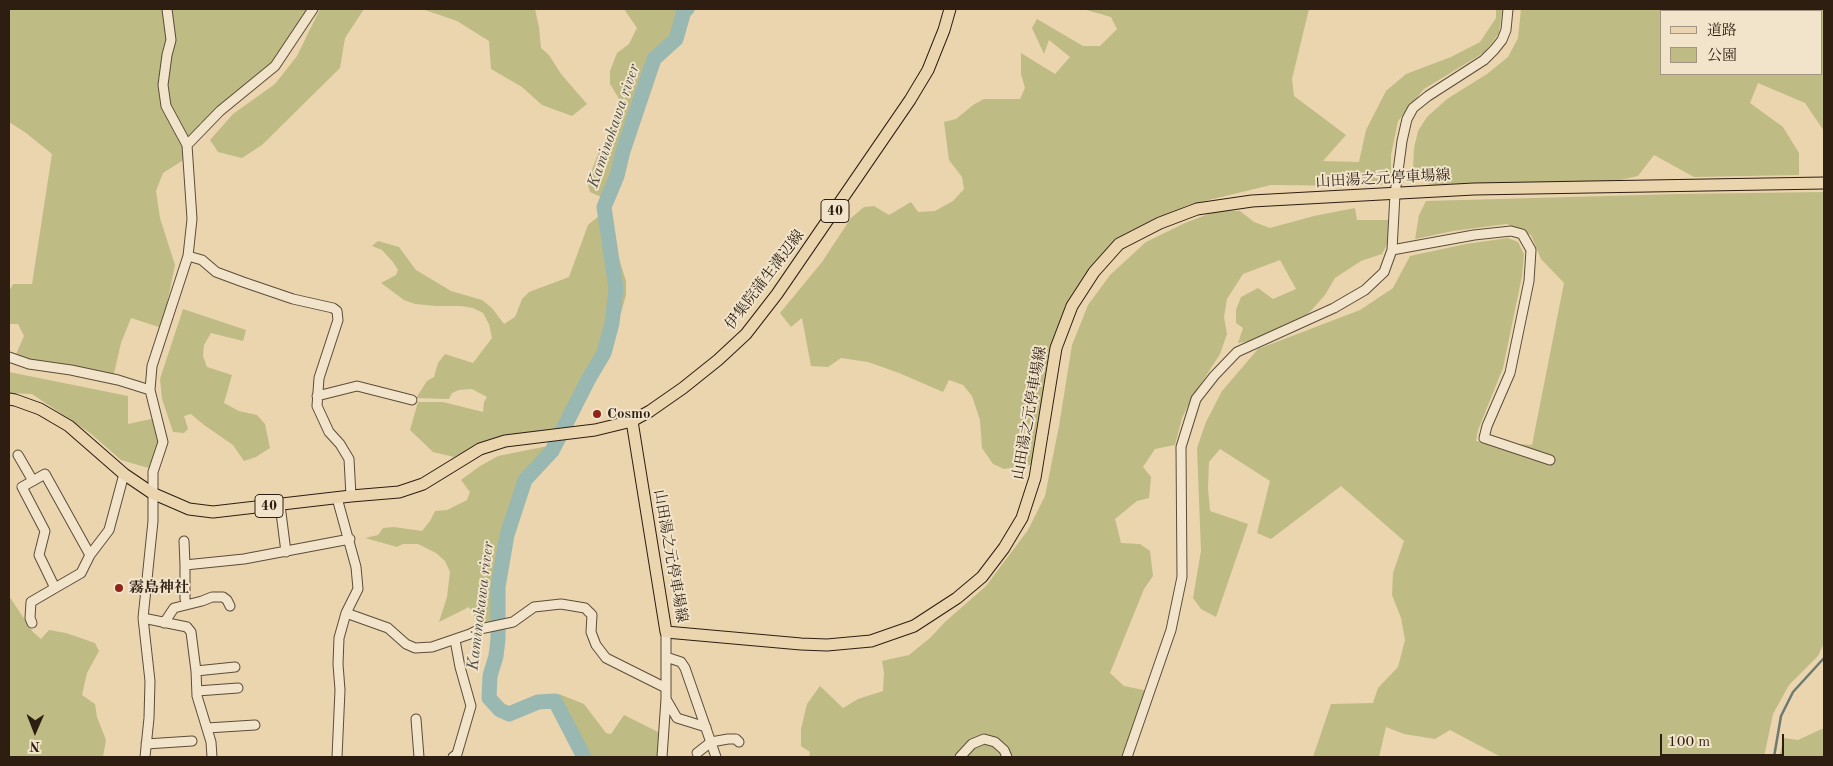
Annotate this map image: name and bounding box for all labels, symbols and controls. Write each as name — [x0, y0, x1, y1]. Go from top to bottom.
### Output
legend — [1660, 10, 1823, 75]
text: 道路 — [1707, 24, 1737, 39]
text: 公園 — [1707, 49, 1737, 64]
water label: Kaminokawa river — [584, 62, 644, 190]
street label: 山田湯之元停車場線 — [1315, 166, 1451, 192]
road number: 40 — [821, 200, 849, 222]
street label: 伊集院蒲生溝辺線 — [722, 227, 808, 333]
street label: 山田湯之元停車場線 — [1009, 345, 1051, 481]
place label: Cosmo — [607, 405, 650, 423]
marker: Cosmo — [591, 408, 603, 420]
street label: 山田湯之元停車場線 — [649, 488, 691, 624]
road number: 40 — [255, 494, 283, 518]
water label: Kaminokawa river — [464, 541, 498, 671]
place label: 霧島神社 — [129, 579, 189, 597]
marker: 霧島神社 — [113, 582, 125, 594]
north arrow — [10, 706, 60, 756]
scale bar — [1663, 724, 1787, 756]
text: 100 m — [1668, 735, 1710, 750]
text: N — [29, 739, 40, 753]

